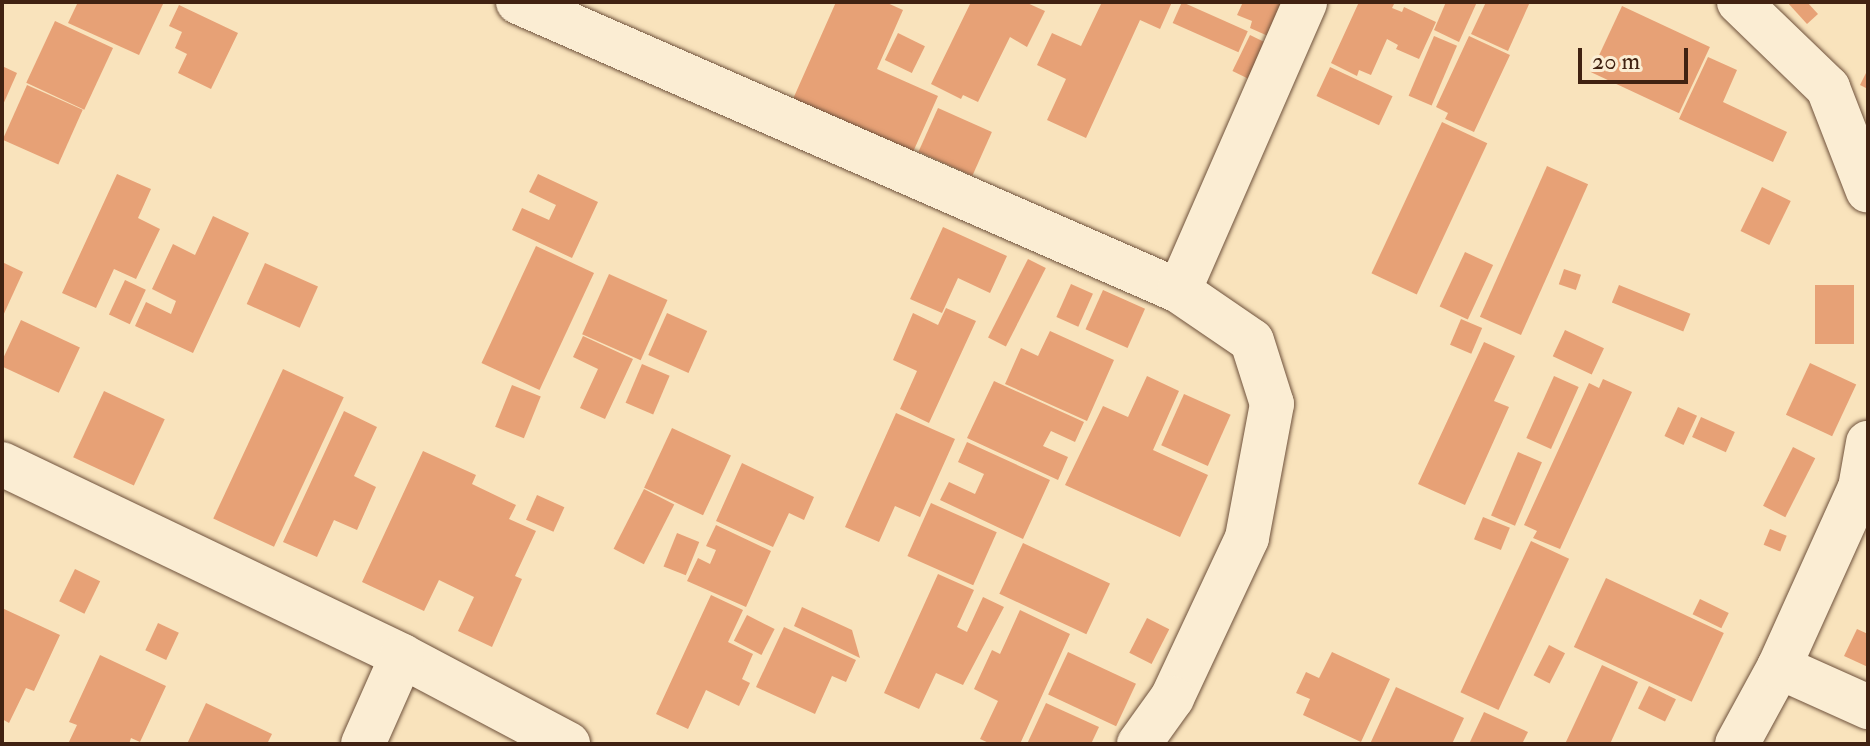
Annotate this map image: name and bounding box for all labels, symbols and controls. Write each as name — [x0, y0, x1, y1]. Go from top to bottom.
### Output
scale bar — [1582, 32, 1692, 82]
text: 20 m — [1592, 46, 1640, 77]

